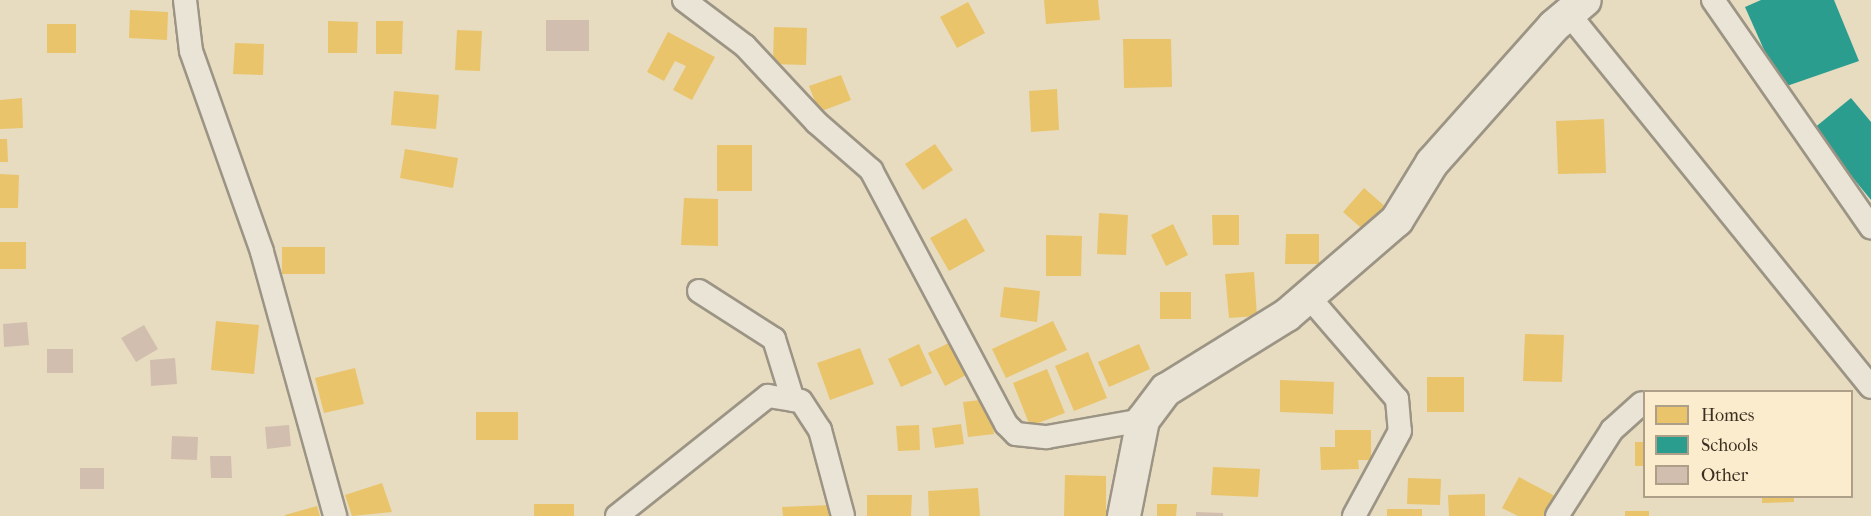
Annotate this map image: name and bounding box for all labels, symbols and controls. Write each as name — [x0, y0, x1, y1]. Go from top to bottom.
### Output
legend — [1643, 390, 1853, 498]
text: Homes — [1701, 405, 1755, 426]
text: Schools — [1701, 435, 1758, 456]
text: Other — [1701, 465, 1748, 486]

